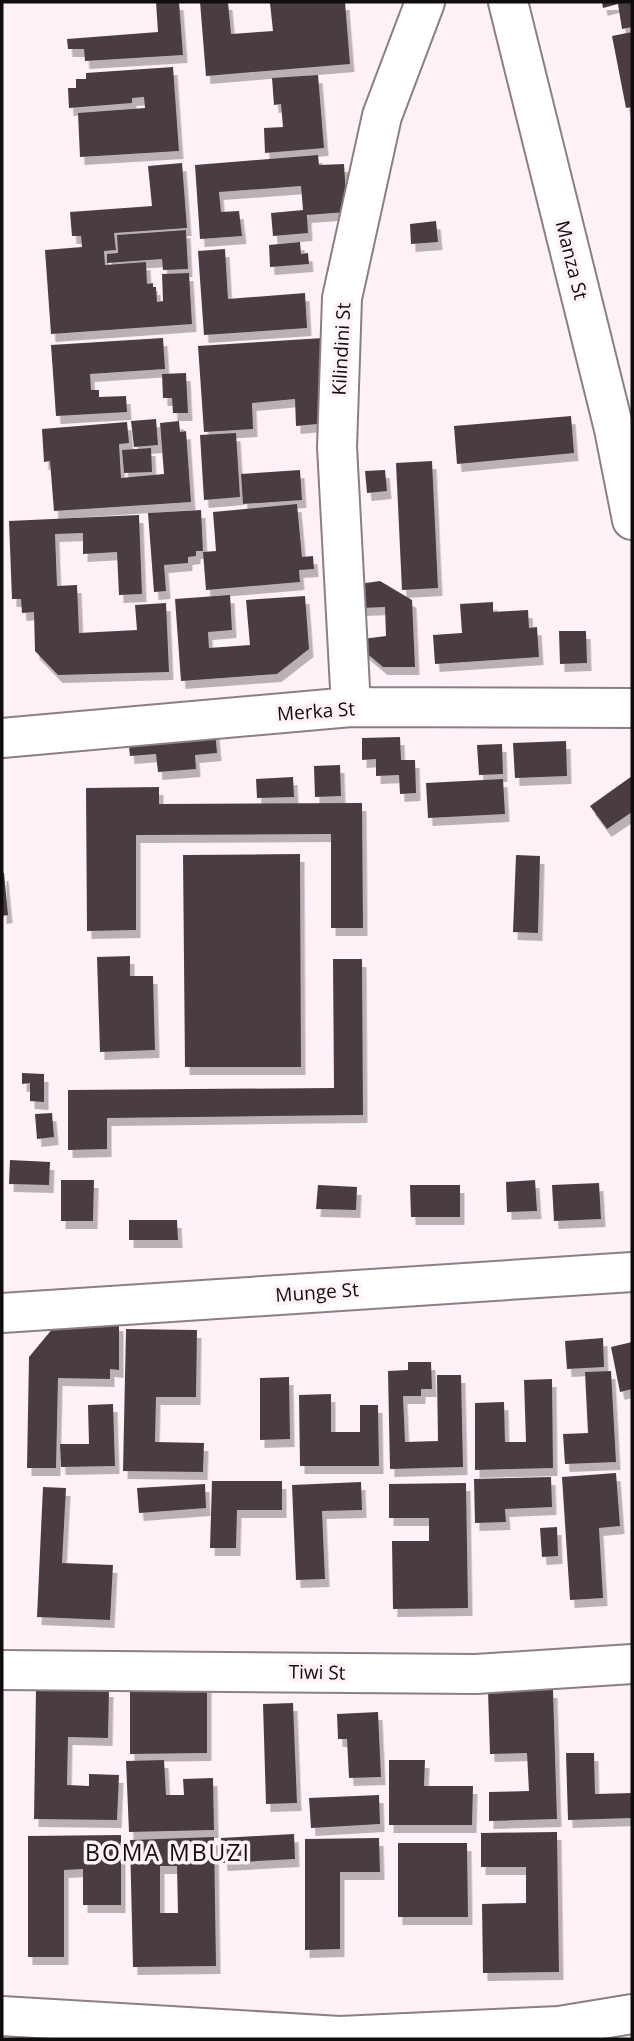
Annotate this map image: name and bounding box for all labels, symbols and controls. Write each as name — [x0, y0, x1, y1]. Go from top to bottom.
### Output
street label: Manza St — [550, 218, 594, 303]
street label: Kilindini St — [326, 302, 356, 396]
street label: Merka St — [276, 695, 356, 727]
street label: Munge St — [274, 1276, 360, 1308]
street label: Tiwi St — [288, 1659, 346, 1685]
district label: BOMA MBUZI — [85, 1836, 251, 1868]

